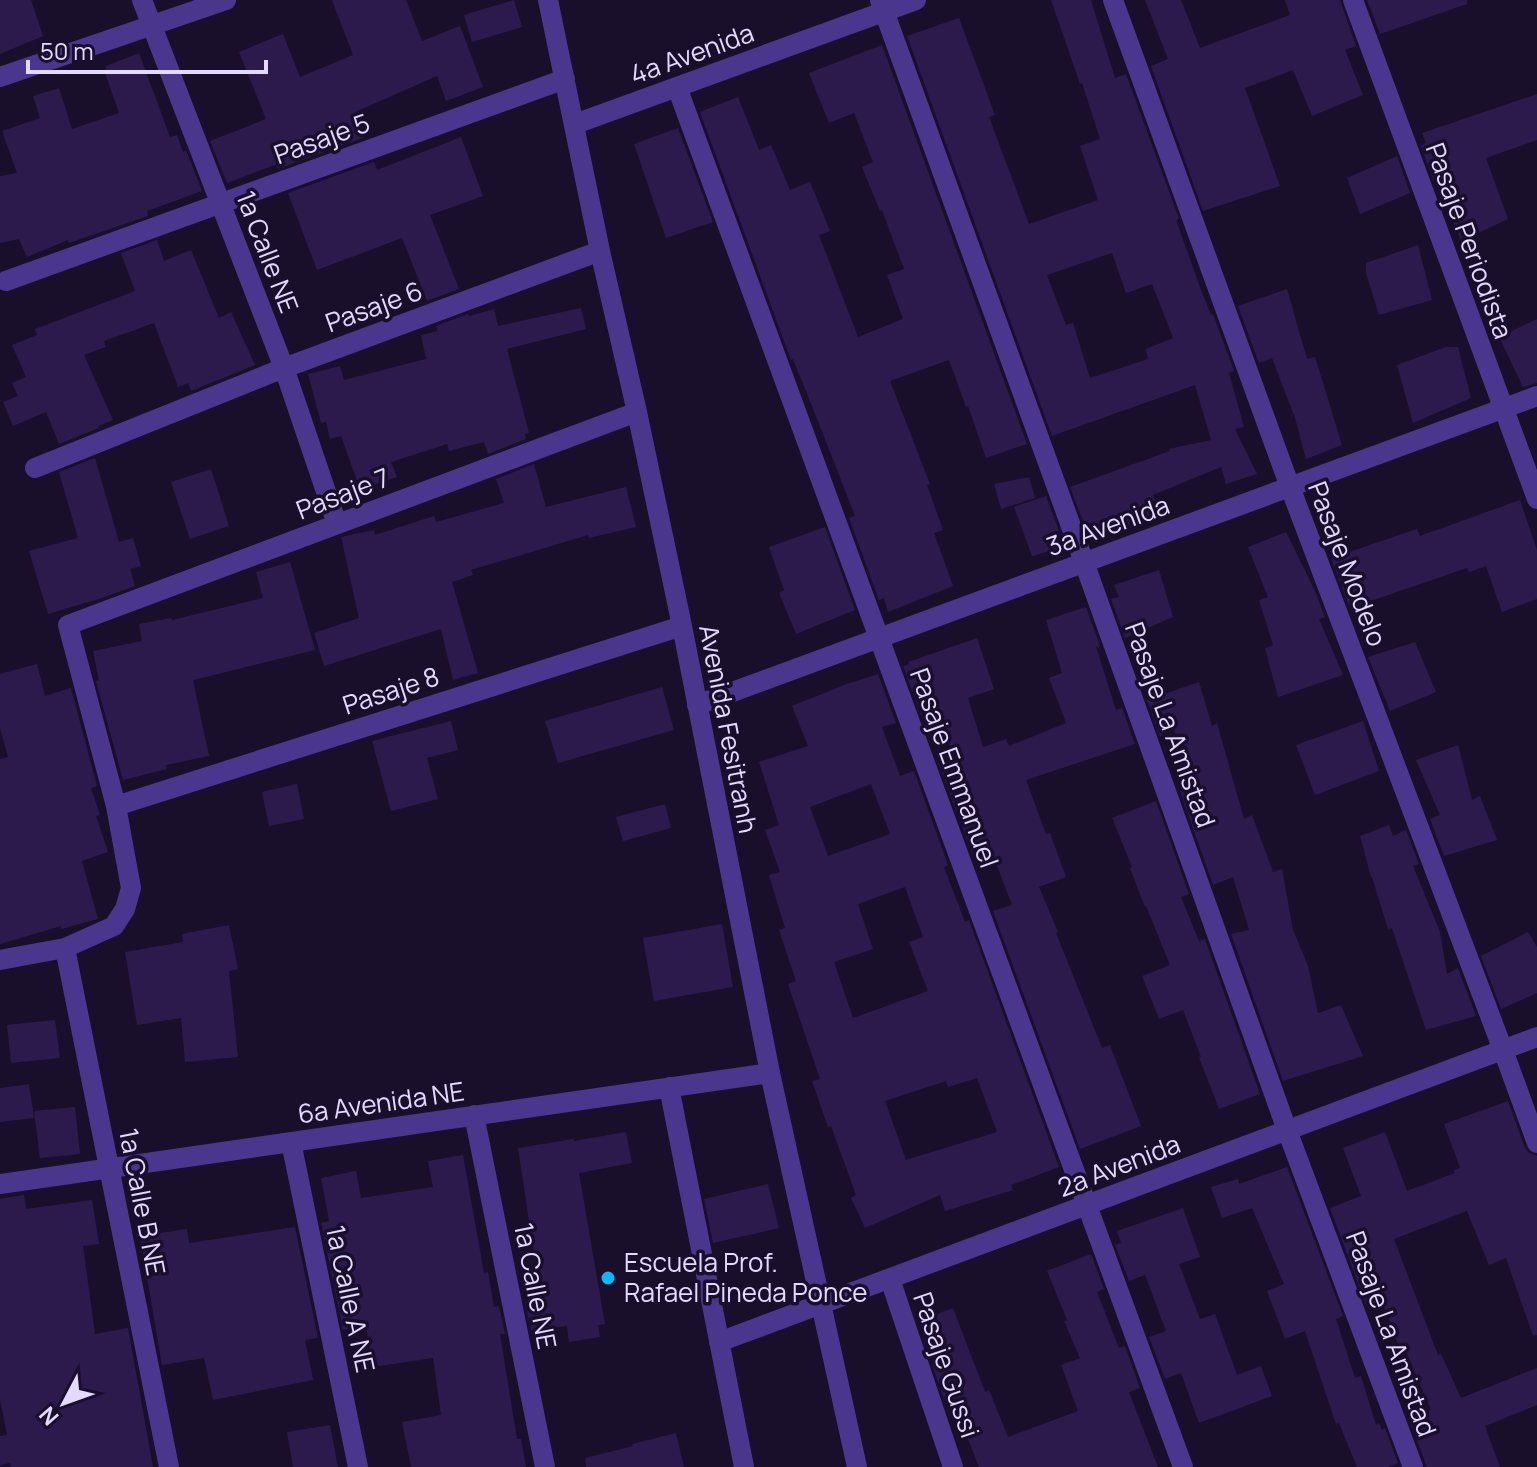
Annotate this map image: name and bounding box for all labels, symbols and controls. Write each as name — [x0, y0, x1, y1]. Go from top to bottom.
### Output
street label: 4a Avenida — [625, 14, 759, 92]
scale bar — [28, 24, 266, 74]
text: 50 m — [40, 34, 94, 67]
street label: Pasaje 5 — [269, 104, 375, 172]
street label: Pasaje Periodista — [1418, 138, 1522, 344]
street label: 1a Calle NE — [228, 185, 308, 318]
street label: Pasaje 6 — [320, 272, 427, 340]
street label: Pasaje 7 — [291, 459, 395, 527]
street label: Pasaje Modelo — [1300, 476, 1396, 651]
street label: 3a Avenida — [1041, 486, 1174, 564]
street label: Pasaje La Amistad — [1117, 617, 1225, 832]
street label: Avenida Fesitranh — [691, 621, 767, 836]
street label: Pasaje 8 — [338, 658, 444, 723]
street label: Pasaje Emmanuel — [902, 663, 1008, 873]
street label: 6a Avenida NE — [295, 1073, 466, 1132]
street label: 1a Calle B NE — [111, 1125, 175, 1278]
street label: 2a Avenida — [1052, 1125, 1185, 1205]
street label: 1a Calle NE — [506, 1220, 566, 1352]
street label: 1a Calle A NE — [318, 1222, 384, 1376]
street label: Pasaje La Amistad — [1338, 1226, 1446, 1441]
place label: Escuela Prof. Rafael Pineda Ponce — [624, 1244, 868, 1310]
marker: Escuela Prof. Rafael Pineda Ponce — [599, 1269, 617, 1287]
street label: Pasaje Gussi — [905, 1287, 989, 1442]
north arrow — [24, 1363, 104, 1443]
text: N — [32, 1400, 65, 1432]

